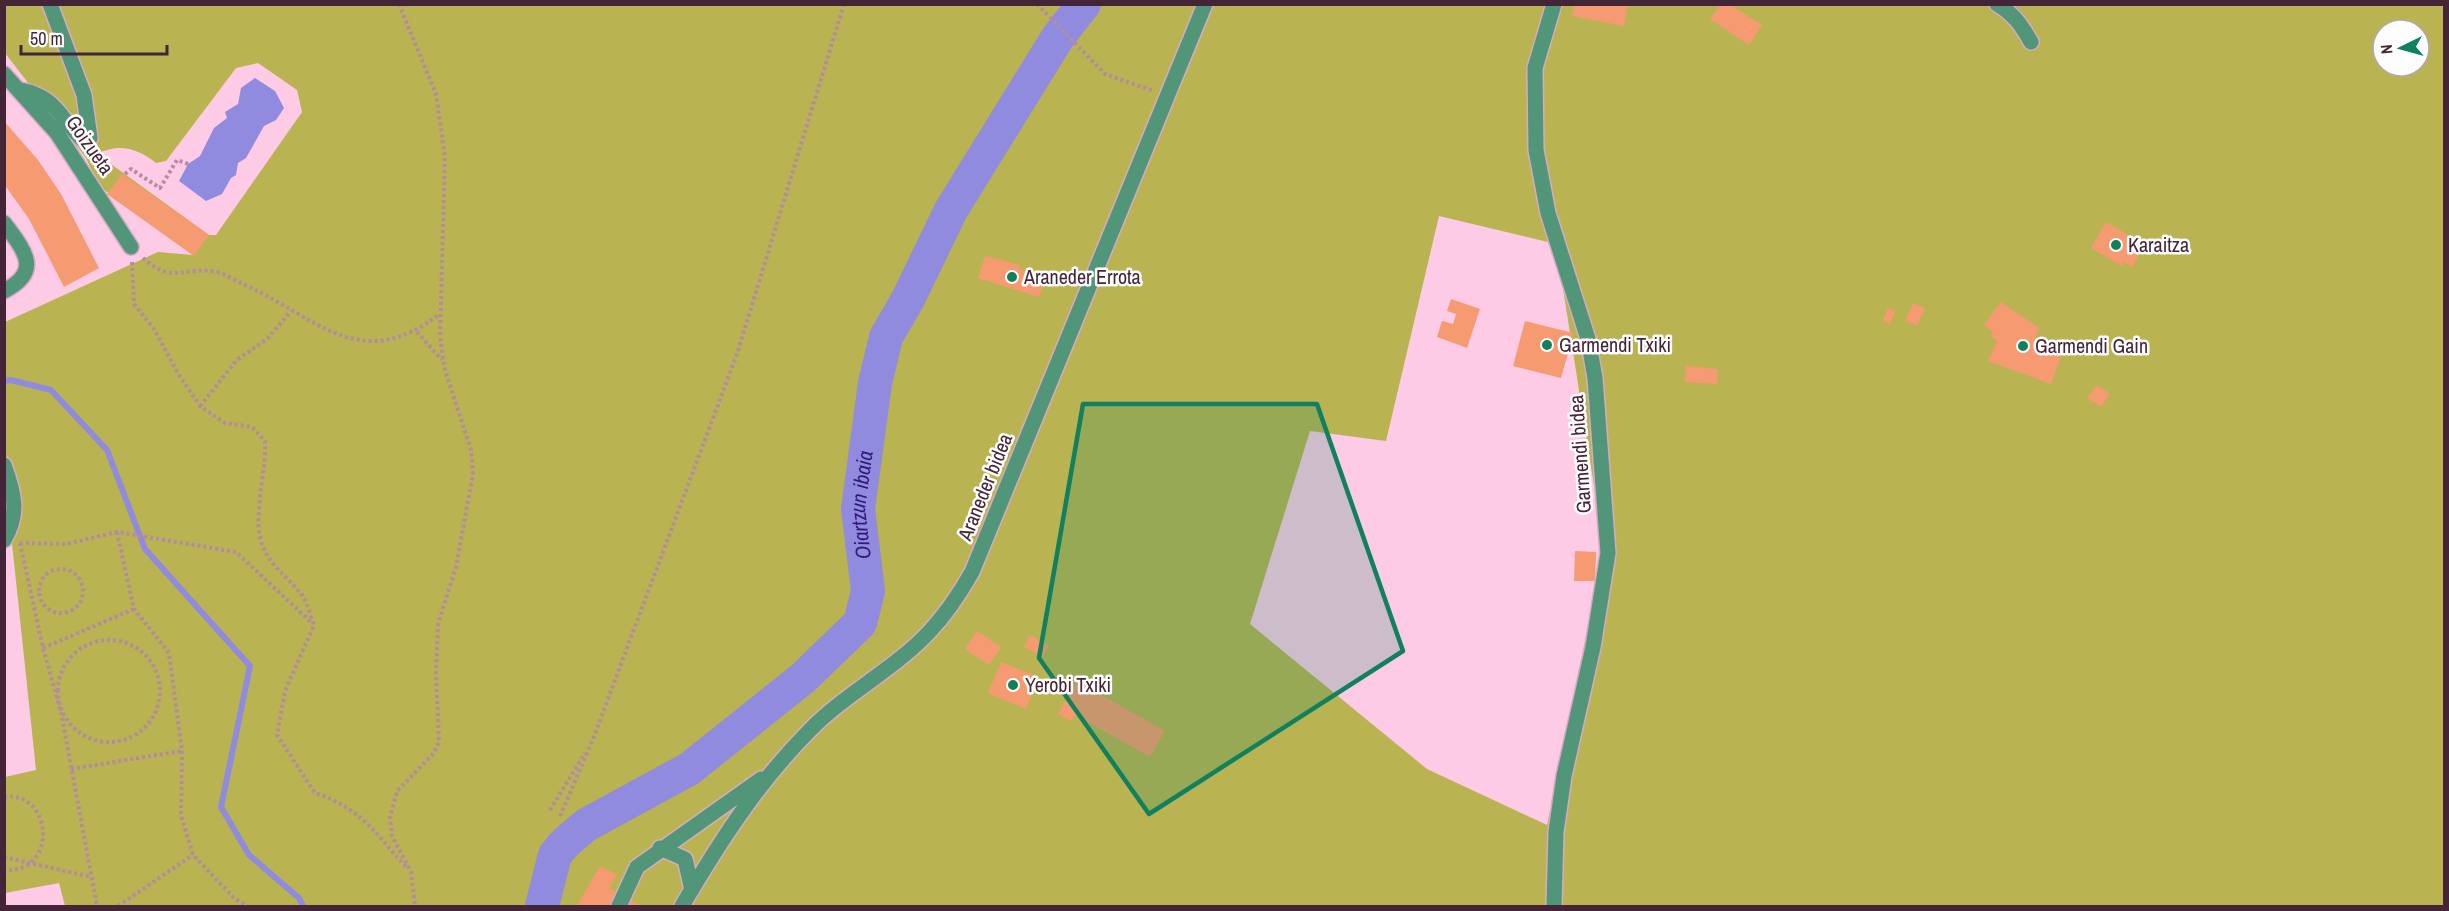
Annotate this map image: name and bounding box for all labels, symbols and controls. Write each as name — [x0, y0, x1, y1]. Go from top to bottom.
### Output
scale bar — [21, 18, 166, 56]
north arrow — [2371, 18, 2431, 78]
text: 50 m — [30, 26, 63, 51]
text: N — [2375, 44, 2397, 55]
street label: Goizueta — [60, 110, 121, 180]
place label: Karaitza — [2128, 231, 2189, 258]
marker: Karaitza — [2109, 238, 2123, 252]
place label: Araneder Errota — [1023, 263, 1141, 290]
marker: Araneder Errota — [1005, 270, 1019, 284]
place label: Garmendi Txiki — [1559, 331, 1671, 358]
place label: Garmendi Gain — [2035, 332, 2148, 359]
marker: Garmendi Txiki — [1540, 338, 1554, 352]
marker: Garmendi Gain — [2016, 339, 2030, 353]
street label: Garmendi bidea — [1562, 394, 1597, 514]
street label: Araneder bidea — [950, 429, 1018, 545]
water label: Oiartzun ibaia — [843, 449, 880, 561]
place label: Yerobi Txiki — [1025, 671, 1111, 698]
marker: Yerobi Txiki — [1006, 678, 1020, 692]

